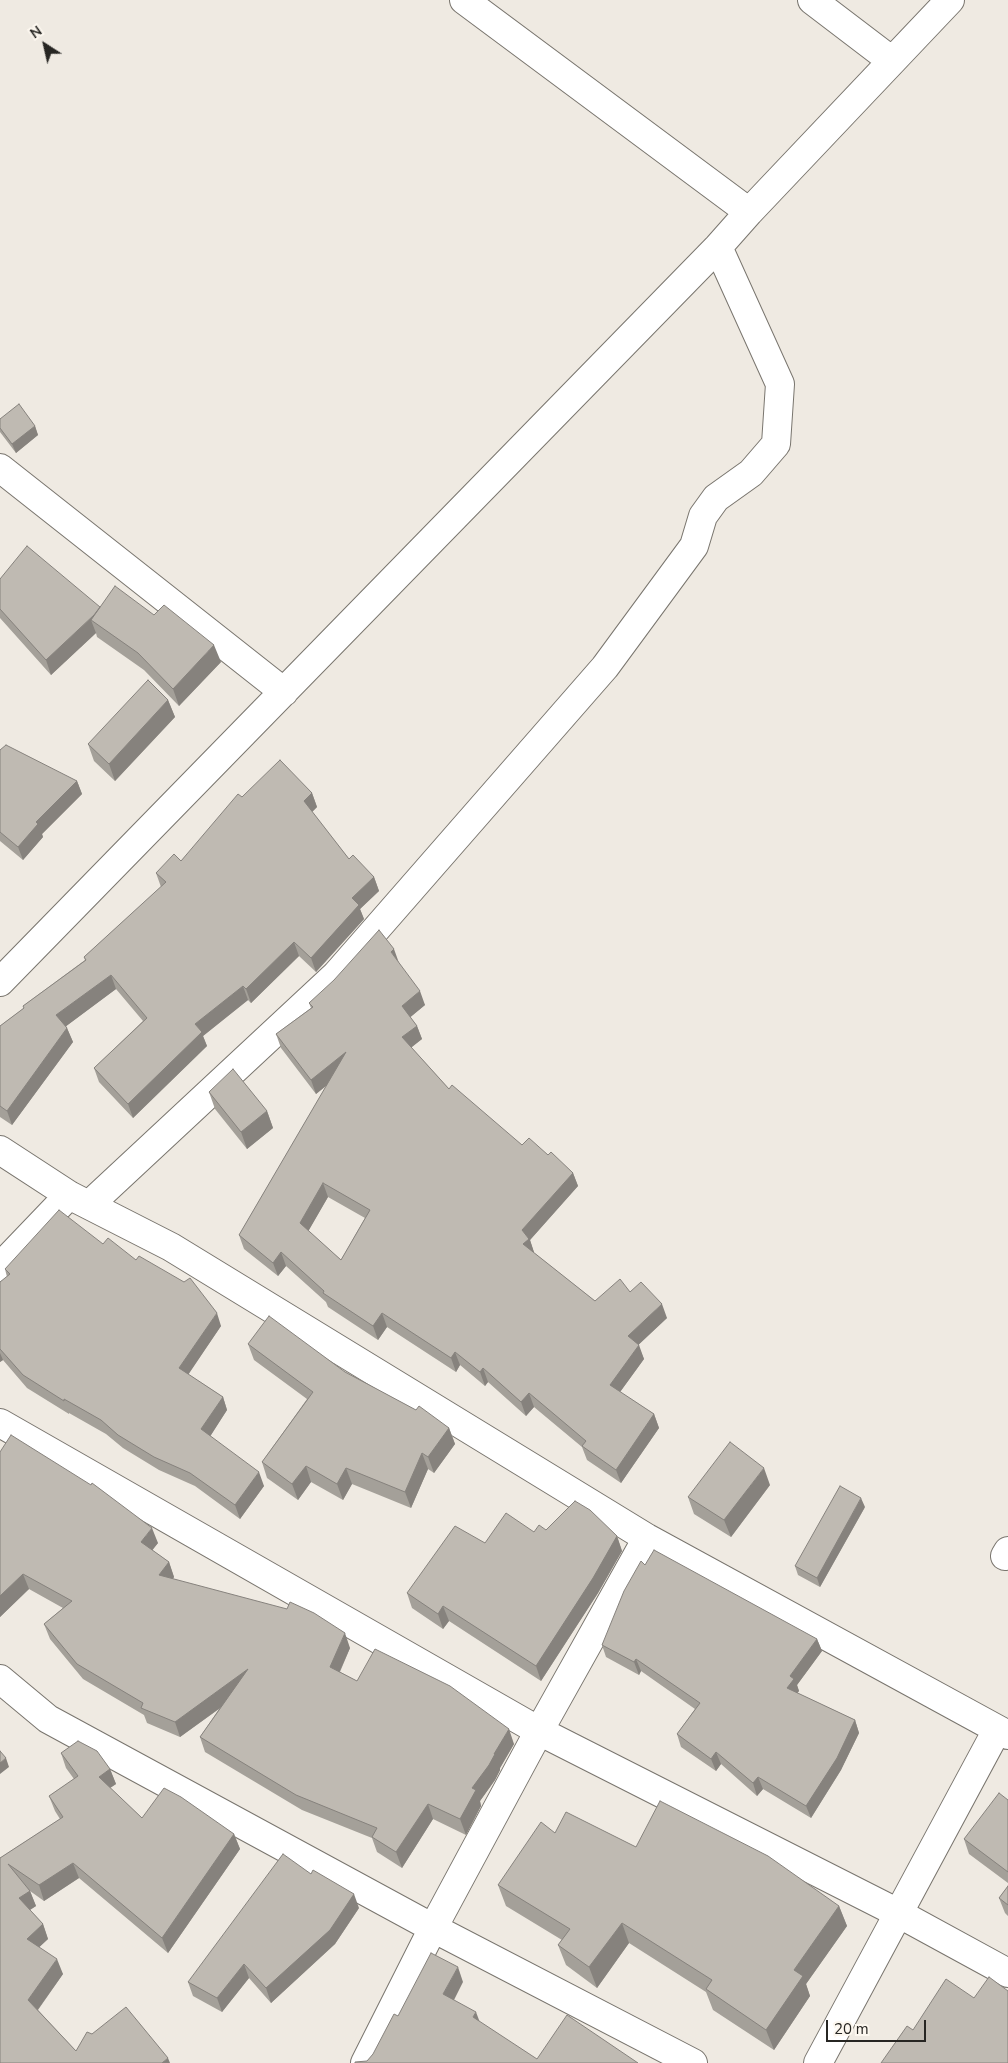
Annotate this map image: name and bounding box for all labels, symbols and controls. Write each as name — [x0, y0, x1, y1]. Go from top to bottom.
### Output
north arrow — [20, 20, 70, 70]
text: N — [26, 22, 46, 43]
scale bar — [828, 2010, 928, 2042]
text: 20 m — [834, 2019, 869, 2039]

